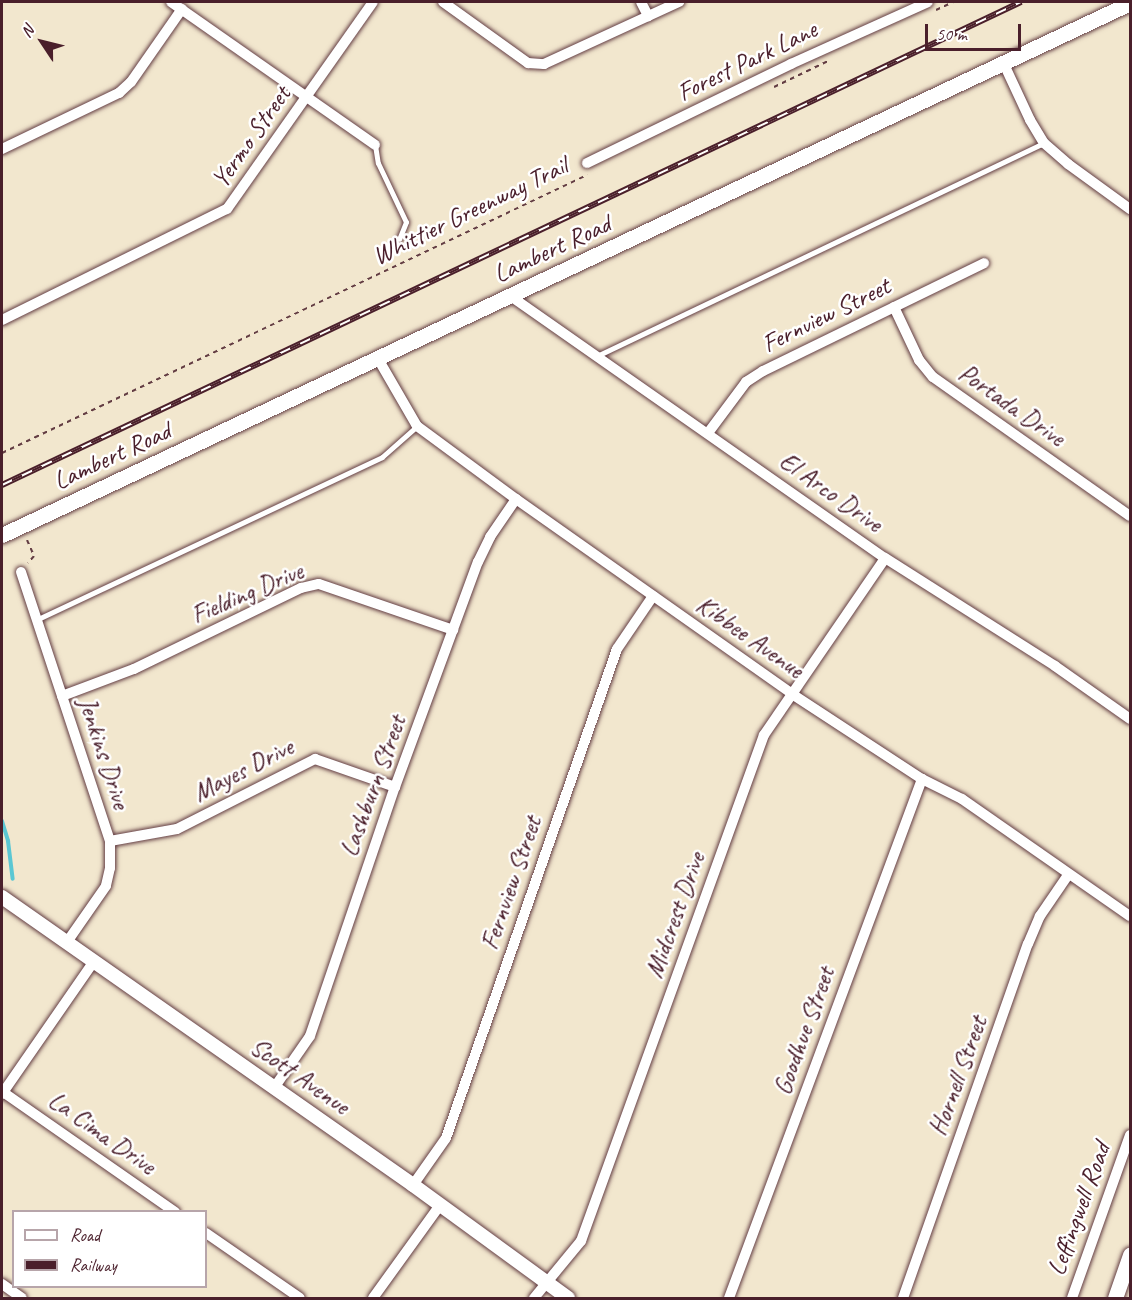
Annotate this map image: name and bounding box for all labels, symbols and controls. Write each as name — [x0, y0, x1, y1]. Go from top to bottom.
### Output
north arrow — [12, 12, 72, 72]
scale bar — [928, 12, 1024, 50]
street label: Forest Park Lane — [672, 14, 822, 108]
text: N — [16, 22, 38, 41]
text: 50 m — [936, 23, 967, 45]
street label: Yermo Street — [205, 80, 297, 194]
street label: Whittier Greenway Trail — [368, 150, 572, 272]
street label: Lambert Road — [489, 209, 615, 289]
street label: Fernview Street — [757, 270, 895, 360]
street label: Portada Drive — [953, 357, 1071, 453]
street label: Lambert Road — [49, 416, 175, 496]
street label: El Arco Drive — [774, 445, 888, 539]
street label: Fielding Drive — [186, 555, 308, 631]
street label: Kibbee Avenue — [690, 589, 810, 685]
street label: Jenkins Drive — [71, 693, 137, 813]
street label: Lashburn Street — [333, 711, 413, 861]
street label: Mayes Drive — [187, 731, 299, 809]
street label: Fernview Street — [474, 812, 548, 954]
street label: Midcrest Drive — [638, 848, 712, 982]
street label: Goodhue Street — [766, 963, 842, 1099]
street label: Hornell Street — [922, 1012, 994, 1140]
street label: Scott Avenue — [244, 1031, 356, 1121]
street label: La Cima Drive — [42, 1085, 162, 1181]
street label: Leffingwell Road — [1041, 1139, 1117, 1279]
legend — [12, 1210, 207, 1288]
text: Road — [70, 1224, 100, 1246]
text: Railway — [70, 1254, 117, 1276]

